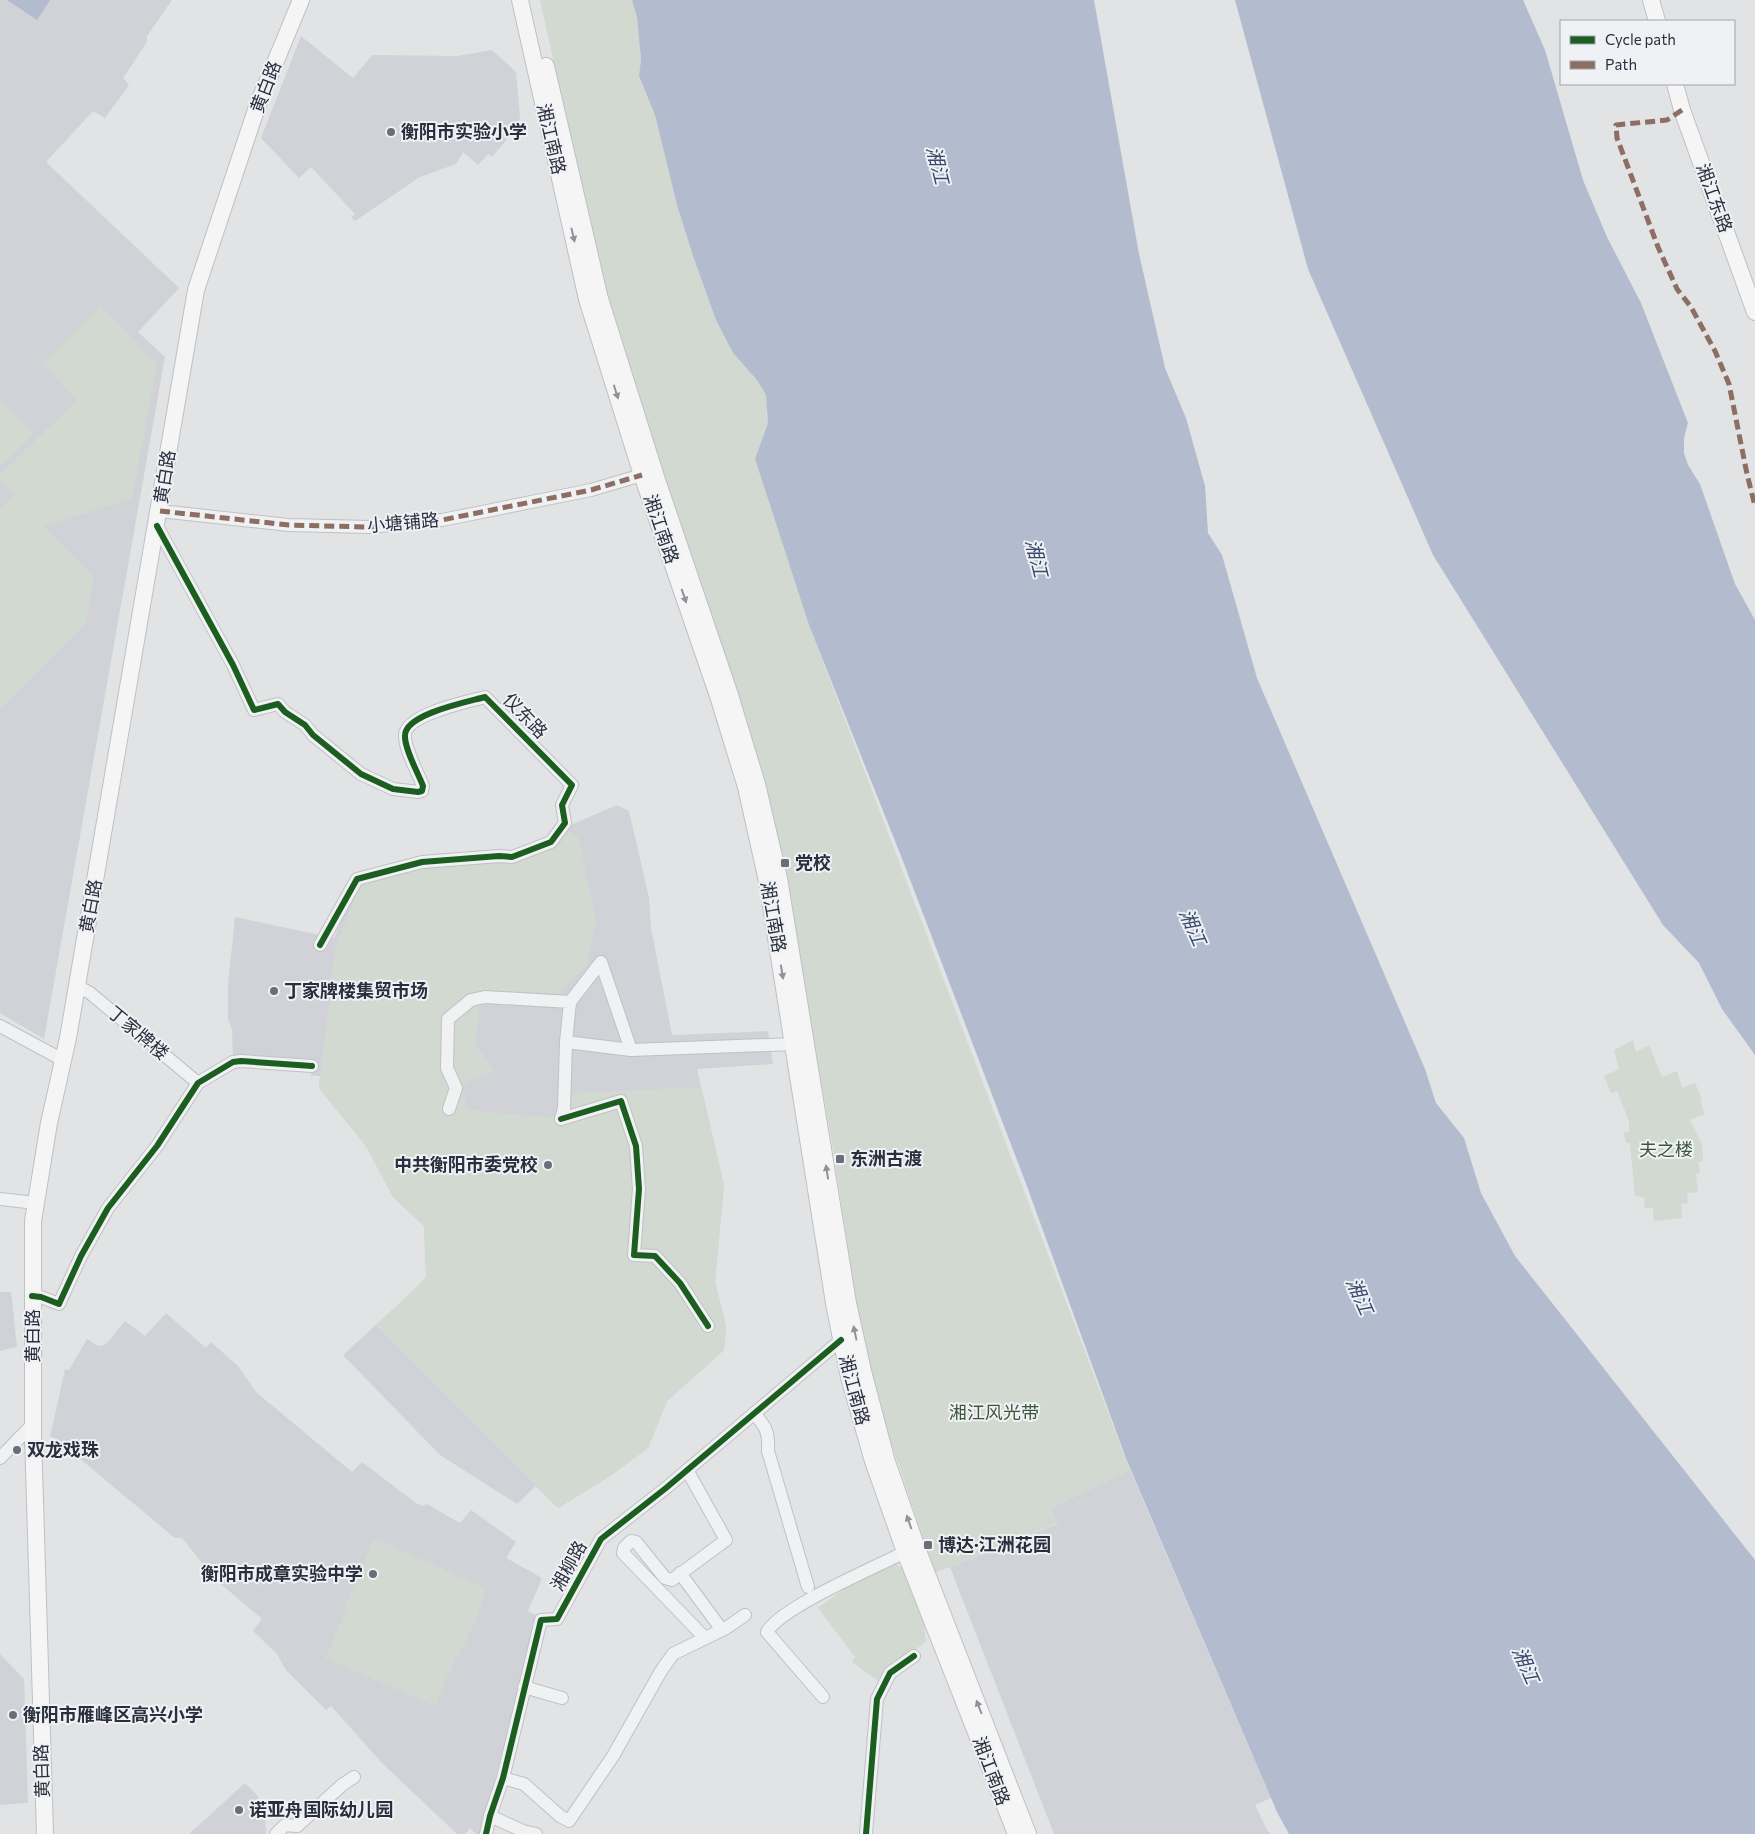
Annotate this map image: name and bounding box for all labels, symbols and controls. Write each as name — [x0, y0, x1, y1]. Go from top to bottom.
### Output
legend — [1560, 20, 1735, 85]
text: Cycle path — [1605, 30, 1676, 48]
text: Path — [1605, 55, 1637, 73]
street label: 黄白路 — [245, 57, 285, 116]
street label: 湘江南路 — [533, 101, 571, 176]
place label: 衡阳市实验小学 — [401, 120, 527, 142]
marker: 衡阳市实验小学 — [385, 126, 397, 138]
water label: 湘江 — [923, 144, 955, 188]
street label: 湘江东路 — [1692, 160, 1738, 235]
one-way arrow — [569, 228, 577, 243]
one-way arrow — [613, 385, 621, 400]
street label: 黄白路 — [149, 448, 179, 505]
street label: 湘江南路 — [640, 491, 684, 566]
street label: 小塘铺路 — [366, 508, 440, 536]
water label: 湘江 — [1022, 537, 1054, 581]
one-way arrow — [680, 589, 688, 604]
street label: 仪东路 — [499, 688, 552, 742]
place label: 党校 — [795, 851, 831, 873]
marker: 党校 — [779, 857, 791, 869]
street label: 黄白路 — [74, 877, 106, 934]
street label: 湘江南路 — [757, 879, 791, 954]
water label: 湘江 — [1175, 905, 1213, 951]
one-way arrow — [779, 965, 787, 981]
place label: 丁家牌楼集贸市场 — [284, 979, 428, 1001]
marker: 丁家牌楼集贸市场 — [268, 985, 280, 997]
street label: 丁家牌楼 — [104, 1001, 173, 1064]
park label: 夫之楼 — [1639, 1138, 1693, 1160]
place label: 东洲古渡 — [850, 1147, 922, 1169]
place label: 中共衡阳市委党校 — [394, 1153, 538, 1175]
marker: 东洲古渡 — [834, 1153, 846, 1165]
marker: 中共衡阳市委党校 — [542, 1159, 554, 1171]
one-way arrow — [823, 1164, 831, 1180]
water label: 湘江 — [1342, 1274, 1380, 1320]
street label: 黄白路 — [21, 1309, 43, 1363]
one-way arrow — [851, 1325, 859, 1340]
street label: 湘江南路 — [835, 1352, 875, 1427]
park label: 湘江风光带 — [949, 1401, 1039, 1423]
place label: 双龙戏珠 — [27, 1438, 99, 1460]
marker: 双龙戏珠 — [11, 1444, 23, 1456]
one-way arrow — [904, 1515, 912, 1530]
place label: 博达·江洲花园 — [938, 1533, 1051, 1555]
street label: 湘柳路 — [545, 1537, 591, 1594]
marker: 博达·江洲花园 — [922, 1539, 934, 1551]
place label: 衡阳市成章实验中学 — [201, 1562, 363, 1584]
marker: 衡阳市成章实验中学 — [367, 1568, 379, 1580]
water label: 湘江 — [1508, 1643, 1546, 1689]
one-way arrow — [975, 1699, 983, 1714]
place label: 衡阳市雁峰区高兴小学 — [23, 1703, 203, 1725]
marker: 衡阳市雁峰区高兴小学 — [7, 1709, 19, 1721]
street label: 湘江南路 — [969, 1733, 1015, 1808]
street label: 黄白路 — [29, 1744, 53, 1798]
place label: 诺亚舟国际幼儿园 — [249, 1798, 393, 1820]
marker: 诺亚舟国际幼儿园 — [233, 1804, 245, 1816]

